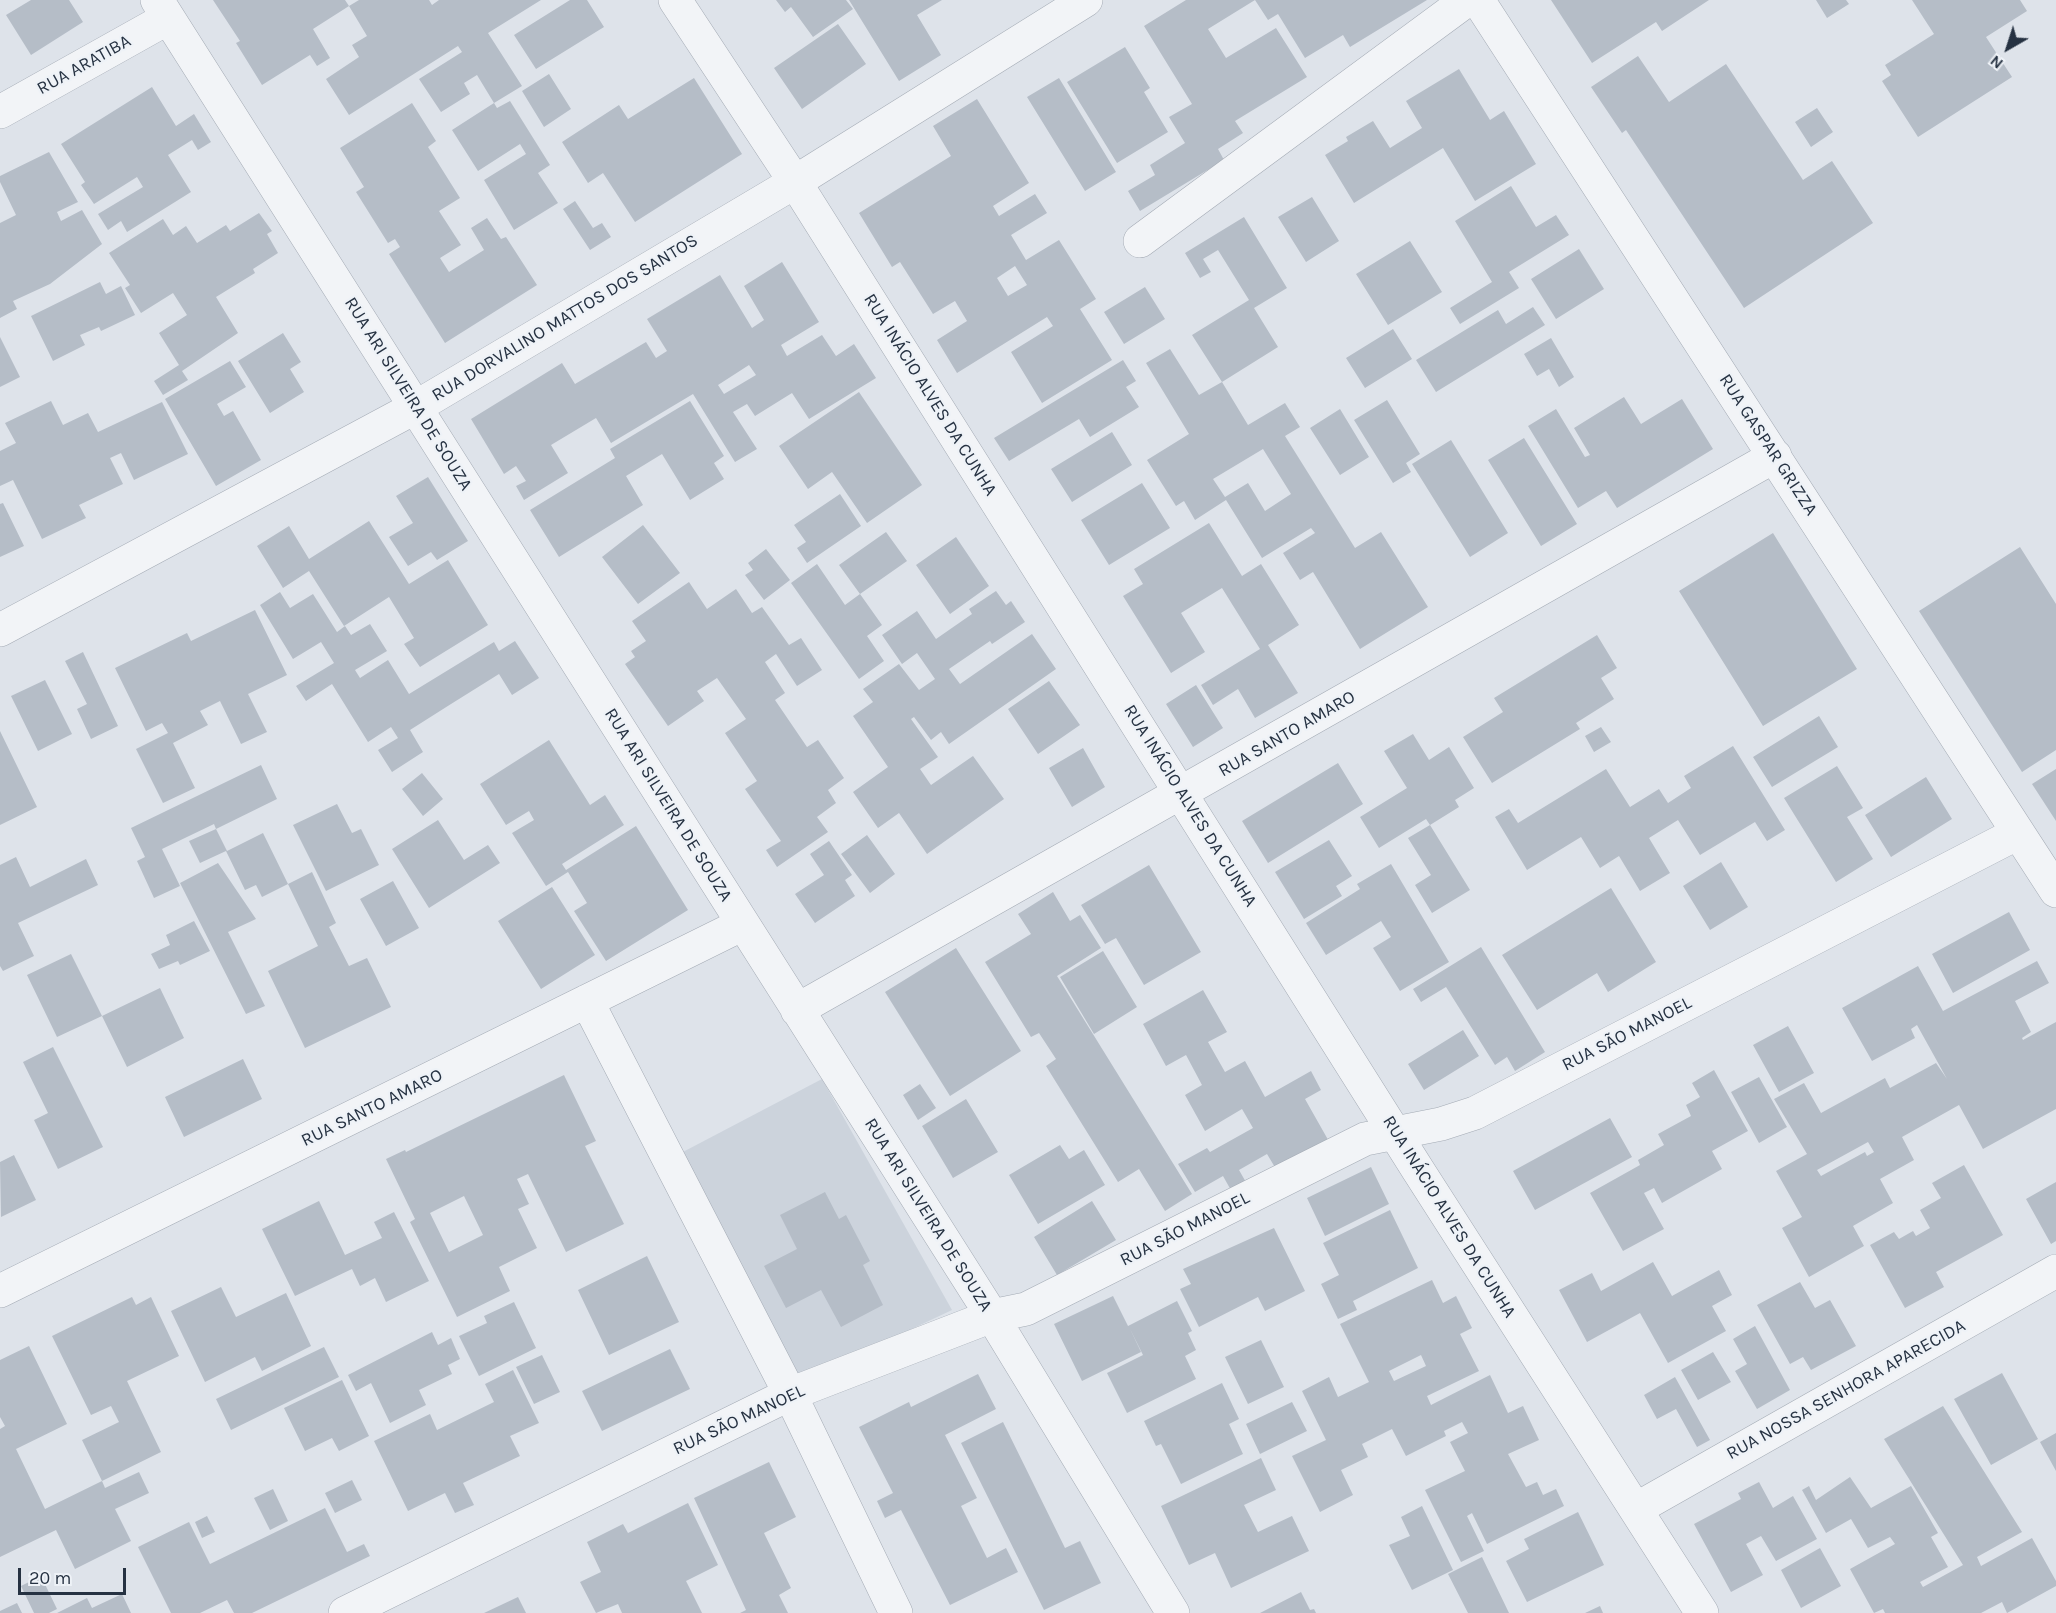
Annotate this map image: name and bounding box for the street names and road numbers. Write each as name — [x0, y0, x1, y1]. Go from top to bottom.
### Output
street label: RUA ARATIBA — [33, 30, 135, 100]
street label: RUA DORVALINO MATTOS DOS SANTOS — [428, 230, 702, 406]
street label: RUA INÁCIO ALVES DA CUNHA — [859, 290, 1001, 500]
street label: RUA ARI SILVEIRA DE SOUZA — [339, 293, 477, 495]
street label: RUA GASPAR GRIZZA — [1714, 370, 1822, 520]
street label: RUA SANTO AMARO — [1215, 686, 1359, 782]
street label: RUA INÁCIO ALVES DA CUNHA — [1119, 701, 1261, 911]
street label: RUA ARI SILVEIRA DE SOUZA — [599, 704, 737, 906]
street label: RUA SÃO MANOEL — [1559, 992, 1695, 1076]
street label: RUA SANTO AMARO — [298, 1064, 446, 1152]
street label: RUA INÁCIO ALVES DA CUNHA — [1378, 1112, 1520, 1322]
street label: RUA ARI SILVEIRA DE SOUZA — [859, 1114, 997, 1316]
street label: RUA SÃO MANOEL — [1117, 1187, 1253, 1271]
street label: RUA NOSSA SENHORA APARECIDA — [1723, 1315, 1969, 1465]
street label: RUA SÃO MANOEL — [670, 1380, 808, 1460]

